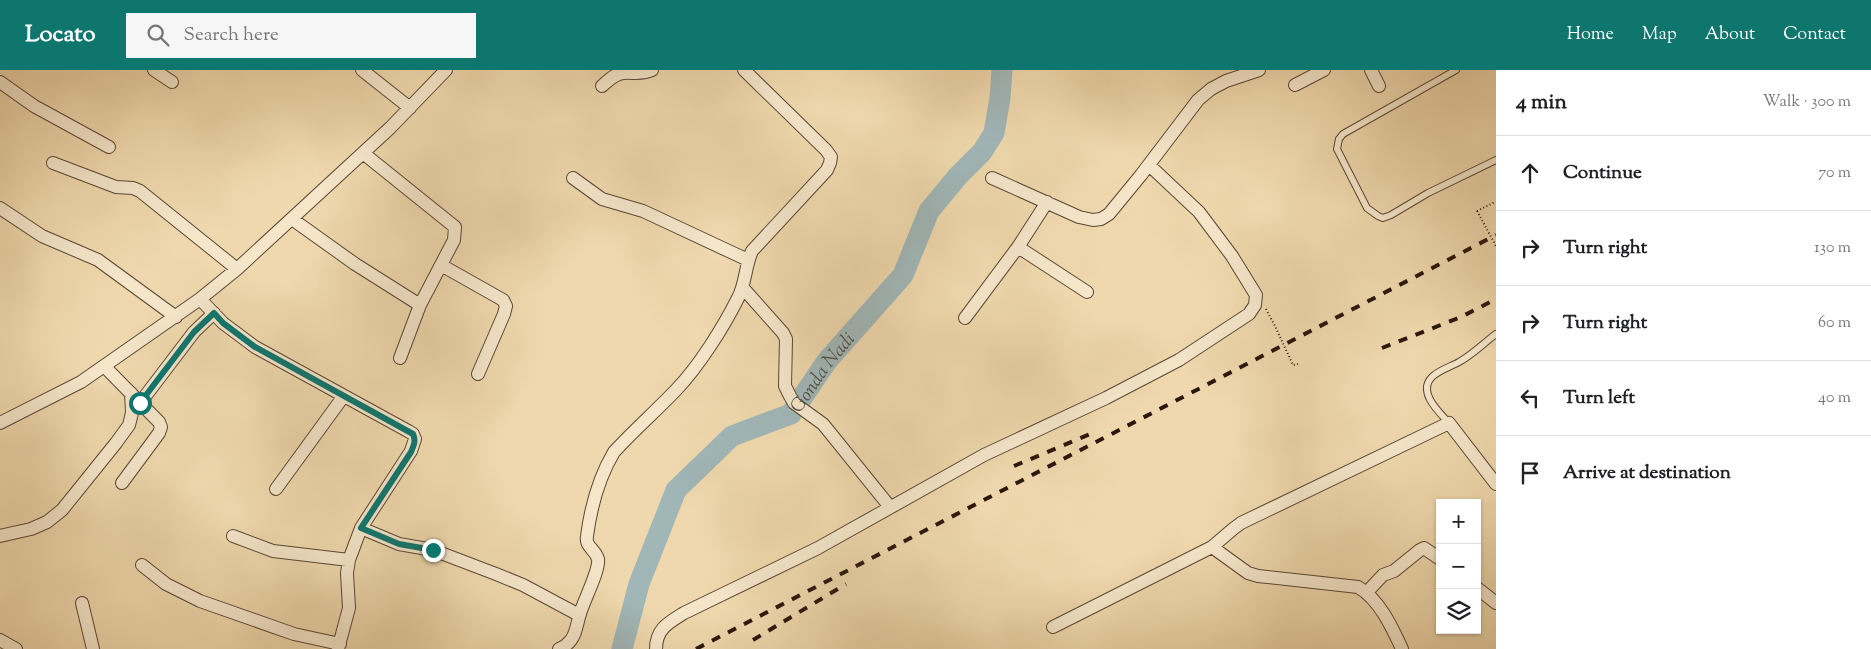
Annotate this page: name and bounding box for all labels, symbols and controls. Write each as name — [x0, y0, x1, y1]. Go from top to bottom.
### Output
search box — [126, 13, 476, 58]
text: Locato — [25, 18, 96, 52]
icon: search — [144, 21, 172, 49]
text: Search here — [184, 22, 279, 49]
text: Home — [1567, 22, 1614, 48]
text: Map — [1642, 22, 1677, 48]
text: About — [1705, 22, 1755, 48]
text: Contact — [1783, 22, 1846, 48]
text: 4 min — [1516, 88, 1567, 118]
text: Walk · 300 m — [1763, 91, 1851, 114]
icon: ahead — [1516, 159, 1544, 187]
text: Continue — [1563, 160, 1642, 187]
text: 70 m — [1818, 162, 1851, 185]
icon: right — [1516, 234, 1544, 262]
text: Turn right — [1563, 235, 1647, 262]
text: 130 m — [1814, 237, 1851, 260]
icon: right — [1516, 309, 1544, 337]
text: Turn right — [1563, 310, 1647, 337]
text: 60 m — [1818, 312, 1851, 335]
water label: Gonda Nadi — [785, 327, 862, 419]
icon: left — [1516, 384, 1544, 412]
text: Turn left — [1563, 385, 1635, 412]
text: 40 m — [1818, 387, 1851, 410]
route start — [129, 392, 152, 415]
icon: arrive — [1516, 459, 1544, 487]
text: Arrive at destination — [1563, 460, 1731, 487]
map controls — [1436, 499, 1481, 634]
button: + — [1436, 499, 1481, 544]
route end — [422, 539, 445, 562]
button: − — [1436, 544, 1481, 589]
button: layers — [1436, 589, 1481, 634]

